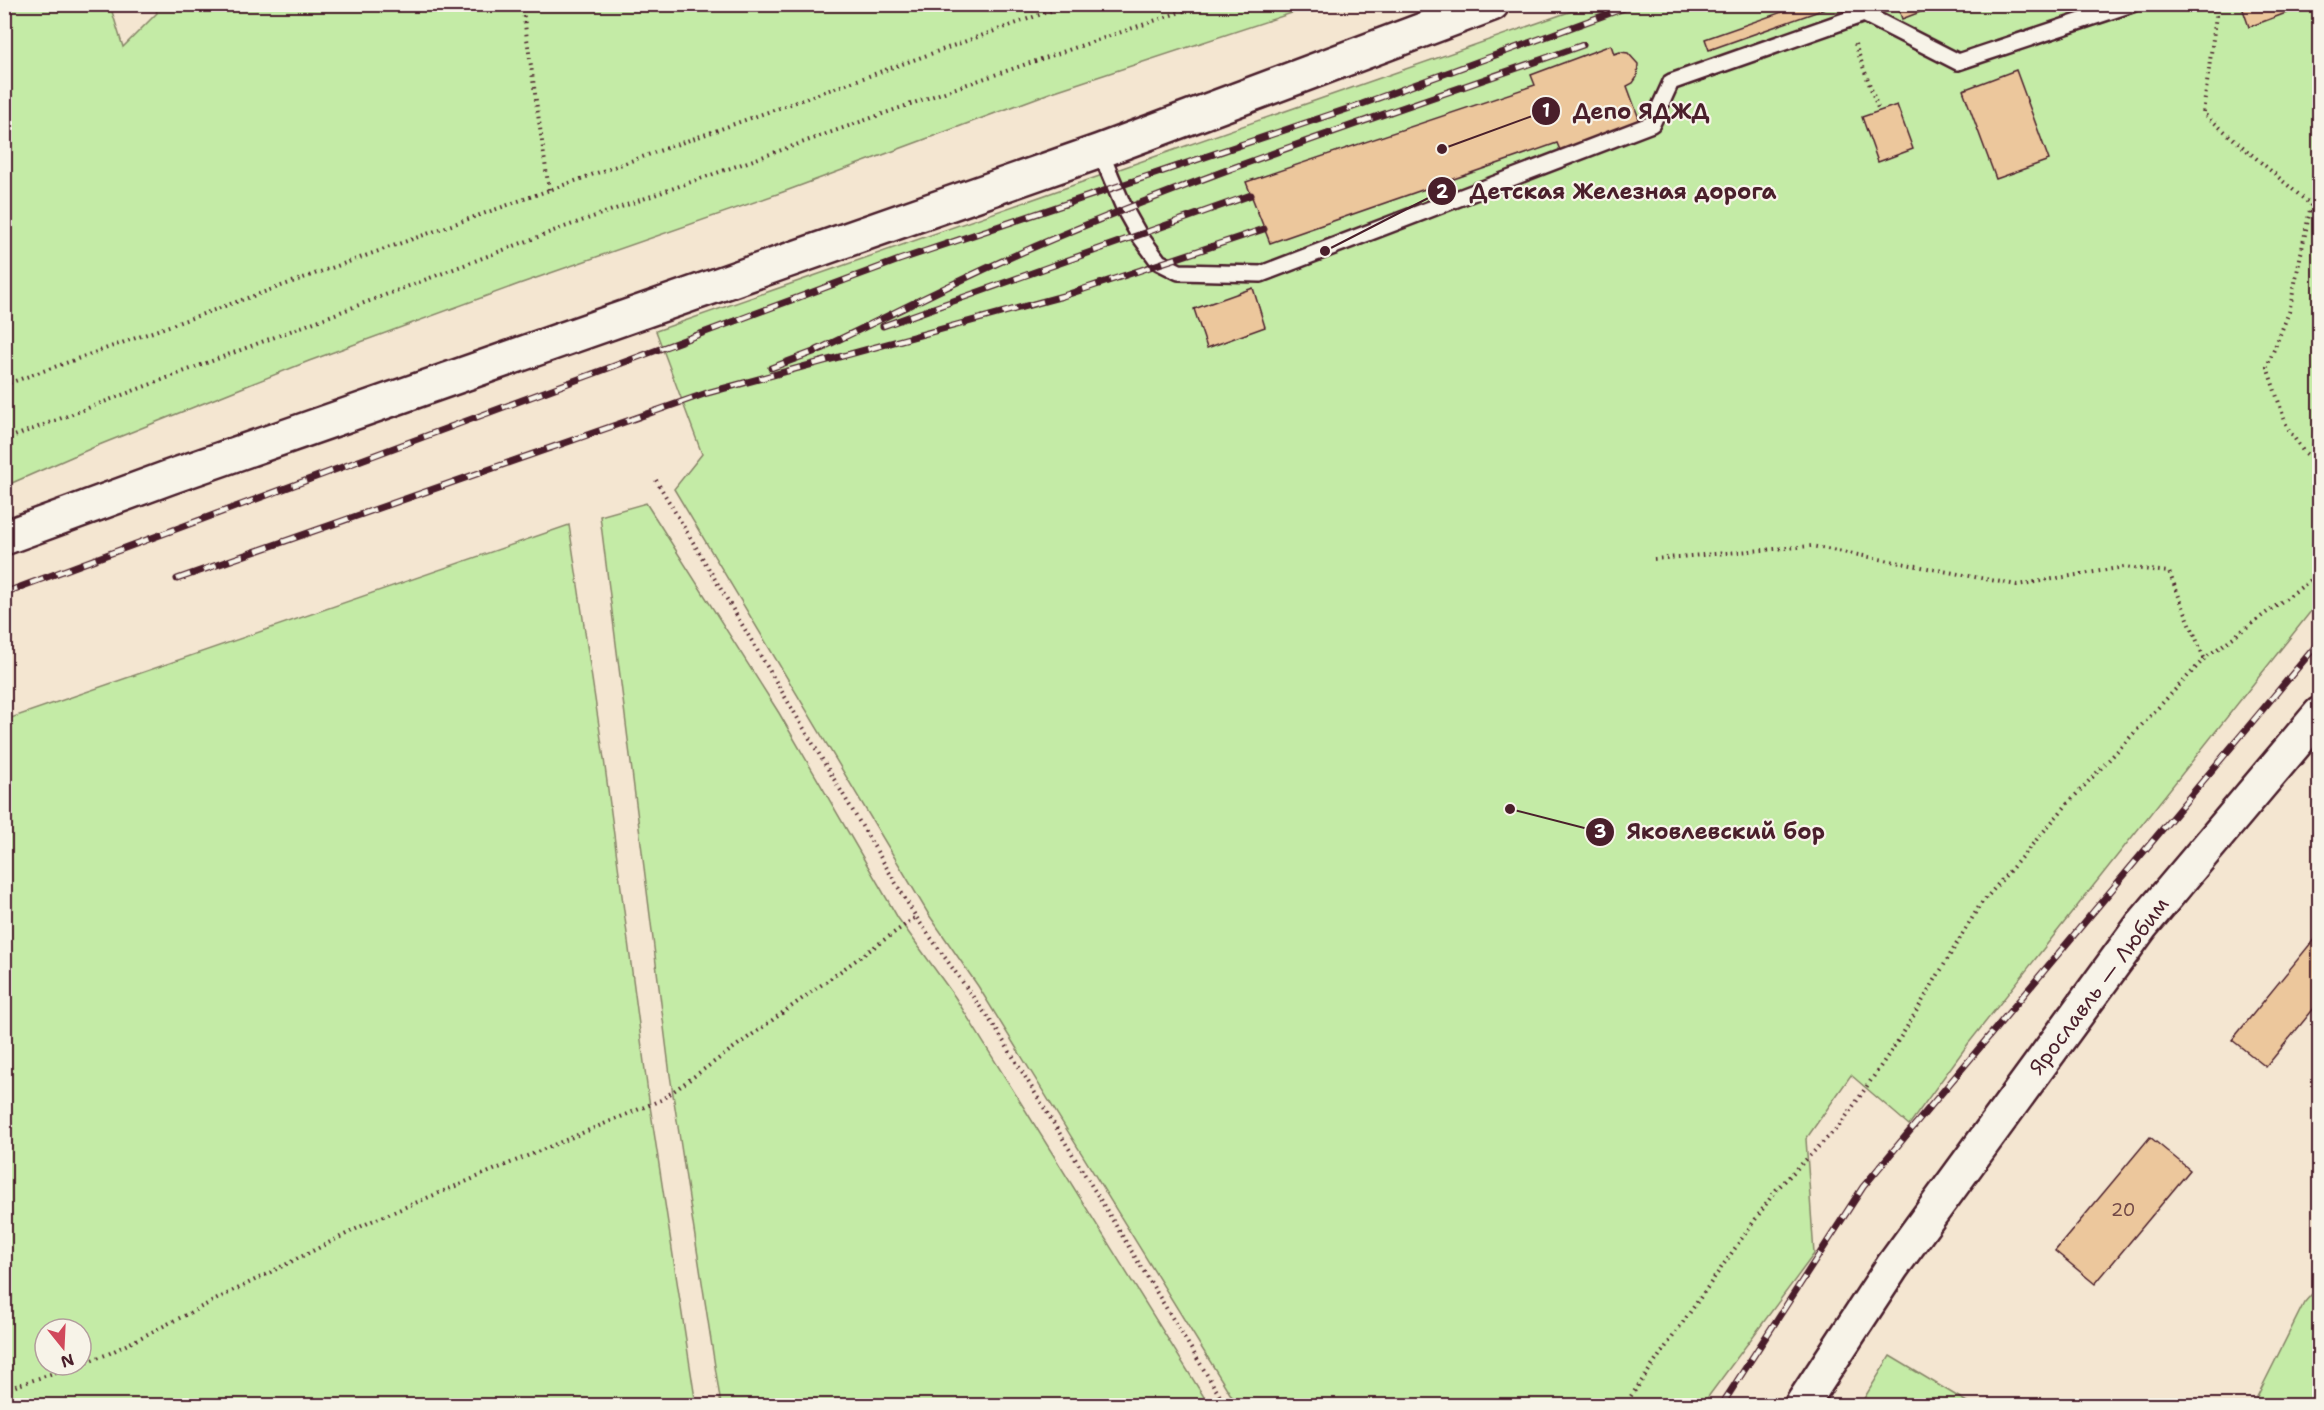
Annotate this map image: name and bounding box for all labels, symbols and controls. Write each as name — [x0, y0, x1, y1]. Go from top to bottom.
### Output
callout: Депо ЯДЖД — [1531, 91, 1722, 131]
text: Депо ЯДЖД — [1573, 97, 1710, 126]
text: 1 — [1542, 99, 1550, 123]
callout: Детская Железная дорога — [1427, 171, 1788, 211]
text: Детская Железная дорога — [1470, 177, 1776, 206]
text: 2 — [1436, 180, 1449, 204]
callout: Яковлевский бор — [1585, 812, 1837, 852]
text: Яковлевский бор — [1627, 817, 1825, 846]
text: 3 — [1594, 820, 1606, 844]
street label: Ярославль — Любим — [2023, 891, 2175, 1081]
house number: 20 — [2111, 1198, 2135, 1222]
north arrow — [33, 1317, 93, 1377]
text: N — [58, 1349, 77, 1373]

